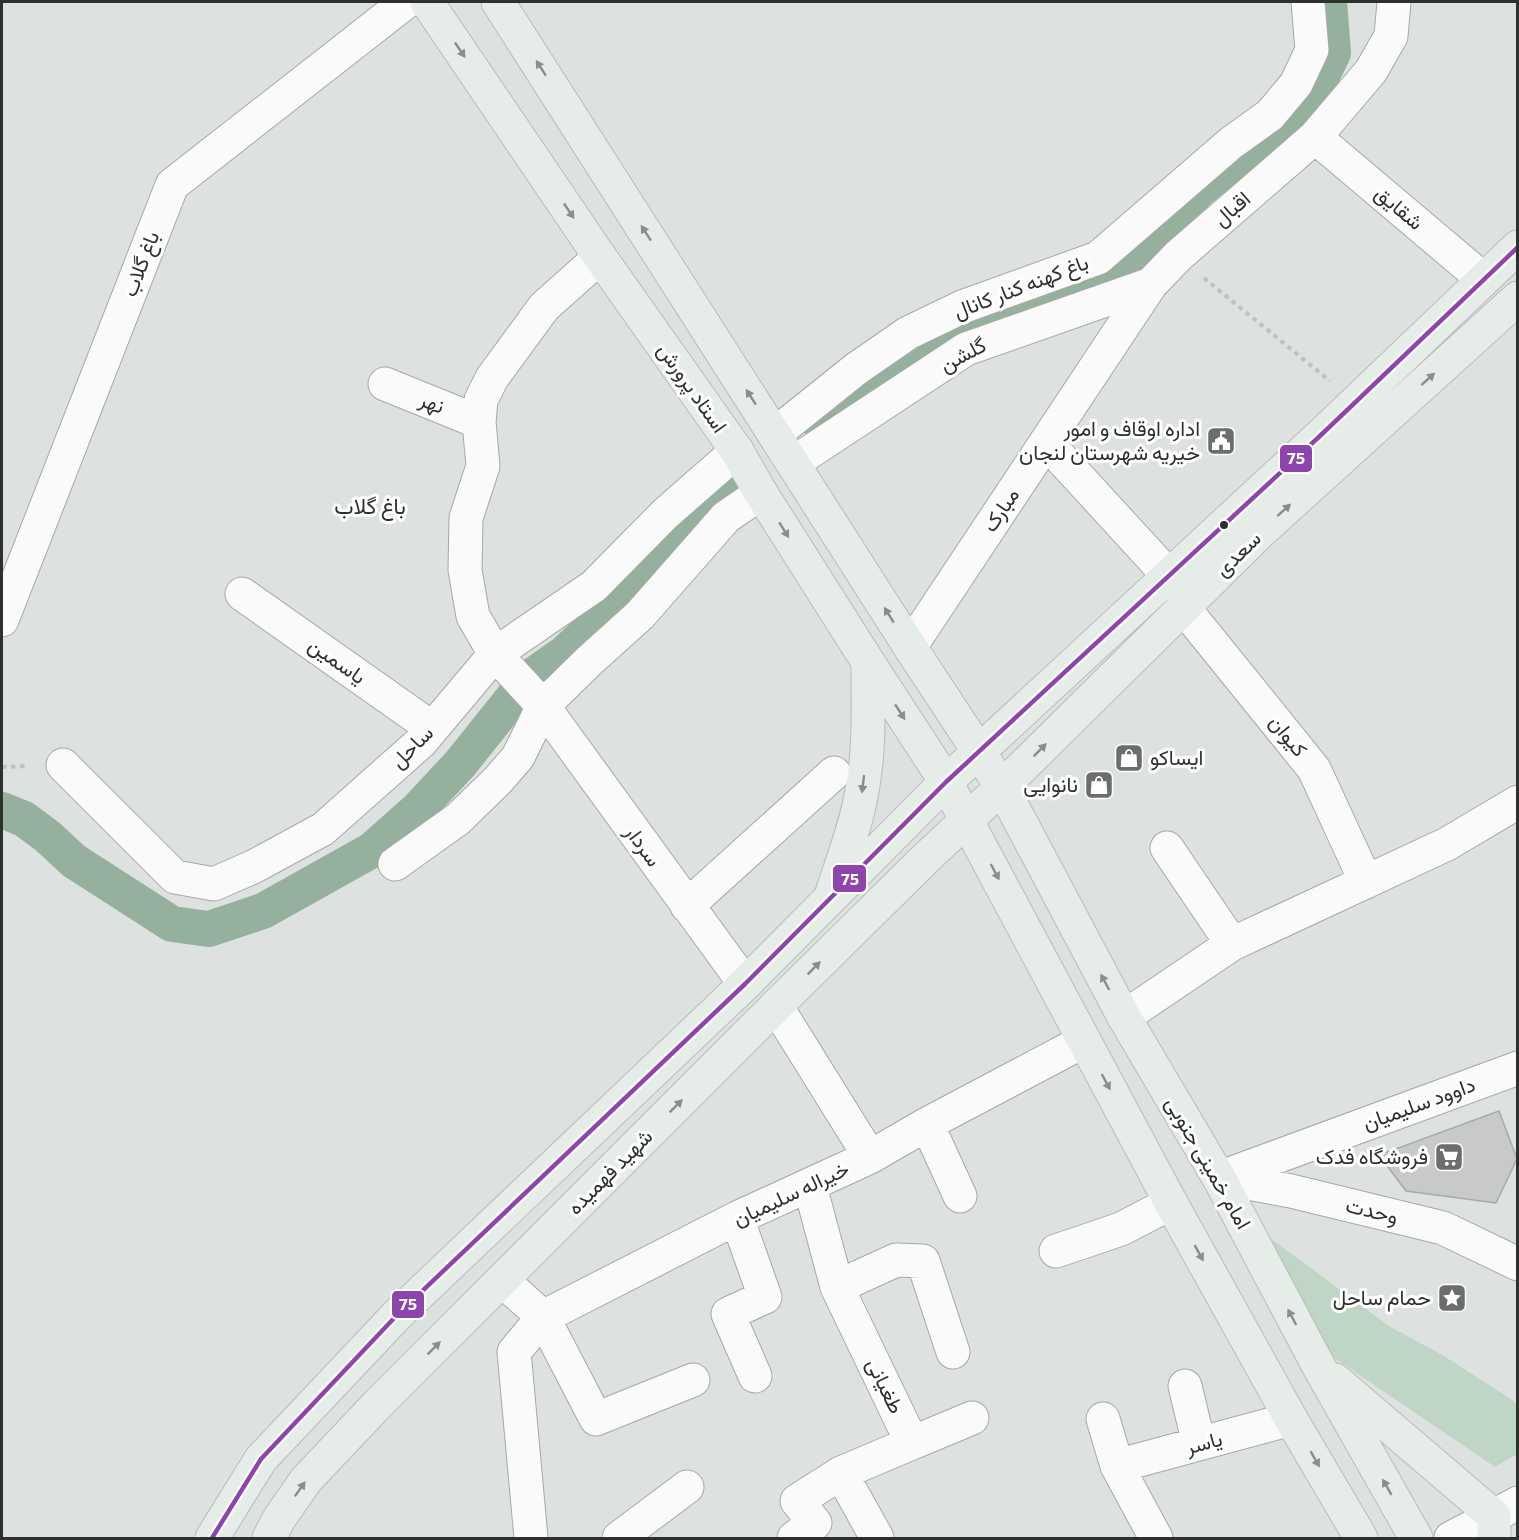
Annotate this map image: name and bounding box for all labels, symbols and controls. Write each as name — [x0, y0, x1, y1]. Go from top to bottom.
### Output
one-way arrow — [454, 42, 465, 58]
one-way arrow — [535, 60, 546, 76]
street label: شقایق — [1370, 180, 1429, 235]
street label: اقبال — [1207, 185, 1255, 231]
one-way arrow — [563, 203, 575, 219]
one-way arrow — [640, 224, 651, 241]
street label: باغ گلاب — [116, 227, 166, 301]
street label: باغ کهنه کنار کانال — [950, 248, 1092, 326]
street label: گلشن — [935, 331, 990, 377]
street label: استاد پرورش — [651, 337, 733, 439]
one-way arrow — [1421, 372, 1436, 386]
street label: نهر — [415, 385, 449, 420]
one-way arrow — [746, 389, 757, 405]
place label: اداره اوقاف و امور خیریه شهرستان لنجان — [1019, 415, 1200, 466]
public building icon: اداره اوقاف و امور خیریه شهرستان لنجان — [1205, 425, 1237, 457]
line badge: 75 — [1279, 444, 1313, 473]
text: 75 — [1287, 448, 1305, 467]
street label: مبارک — [976, 482, 1025, 537]
district label: باغ گلاب — [334, 492, 406, 521]
one-way arrow — [1276, 504, 1291, 517]
unlabelled marker — [1218, 519, 1230, 531]
one-way arrow — [778, 522, 789, 538]
street label: سعدی — [1209, 525, 1266, 582]
one-way arrow — [884, 606, 895, 623]
street label: یاسمین — [304, 631, 371, 689]
one-way arrow — [894, 704, 905, 720]
street label: کیوان — [1263, 709, 1314, 762]
street label: ساحل — [384, 719, 438, 773]
shop icon: ایساکو — [1113, 742, 1145, 774]
one-way arrow — [1032, 743, 1046, 757]
place label: ایساکو — [1150, 744, 1203, 771]
shop icon: نانوایی — [1083, 769, 1115, 801]
place label: نانوایی — [1023, 771, 1078, 798]
one-way arrow — [858, 774, 867, 793]
street label: سردار — [619, 819, 668, 872]
line badge: 75 — [832, 864, 867, 893]
one-way arrow — [990, 864, 1000, 881]
text: 75 — [841, 869, 859, 888]
one-way arrow — [807, 962, 821, 976]
one-way arrow — [1100, 973, 1110, 990]
street label: داوود سلیمیان — [1359, 1071, 1479, 1136]
one-way arrow — [1101, 1073, 1111, 1090]
street label: امام خمینی جنوبی — [1159, 1092, 1257, 1234]
one-way arrow — [669, 1099, 684, 1113]
street label: شهید فهمیده — [561, 1123, 658, 1220]
supermarket icon: فروشگاه فدک — [1433, 1141, 1465, 1173]
place label: فروشگاه فدک — [1316, 1143, 1428, 1170]
street label: خیراله سلیمیان — [728, 1155, 853, 1232]
street label: وحدت — [1343, 1191, 1401, 1230]
one-way arrow — [1194, 1245, 1204, 1262]
place icon: حمام ساحل — [1436, 1282, 1468, 1314]
place label: حمام ساحل — [1333, 1284, 1431, 1312]
line badge: 75 — [391, 1290, 425, 1319]
text: 75 — [399, 1294, 417, 1313]
one-way arrow — [1287, 1308, 1297, 1325]
one-way arrow — [427, 1341, 442, 1355]
street label: طغیانی — [861, 1354, 910, 1418]
street label: یاسر — [1182, 1425, 1225, 1461]
one-way arrow — [1310, 1451, 1320, 1468]
one-way arrow — [1382, 1479, 1392, 1496]
one-way arrow — [294, 1481, 306, 1497]

